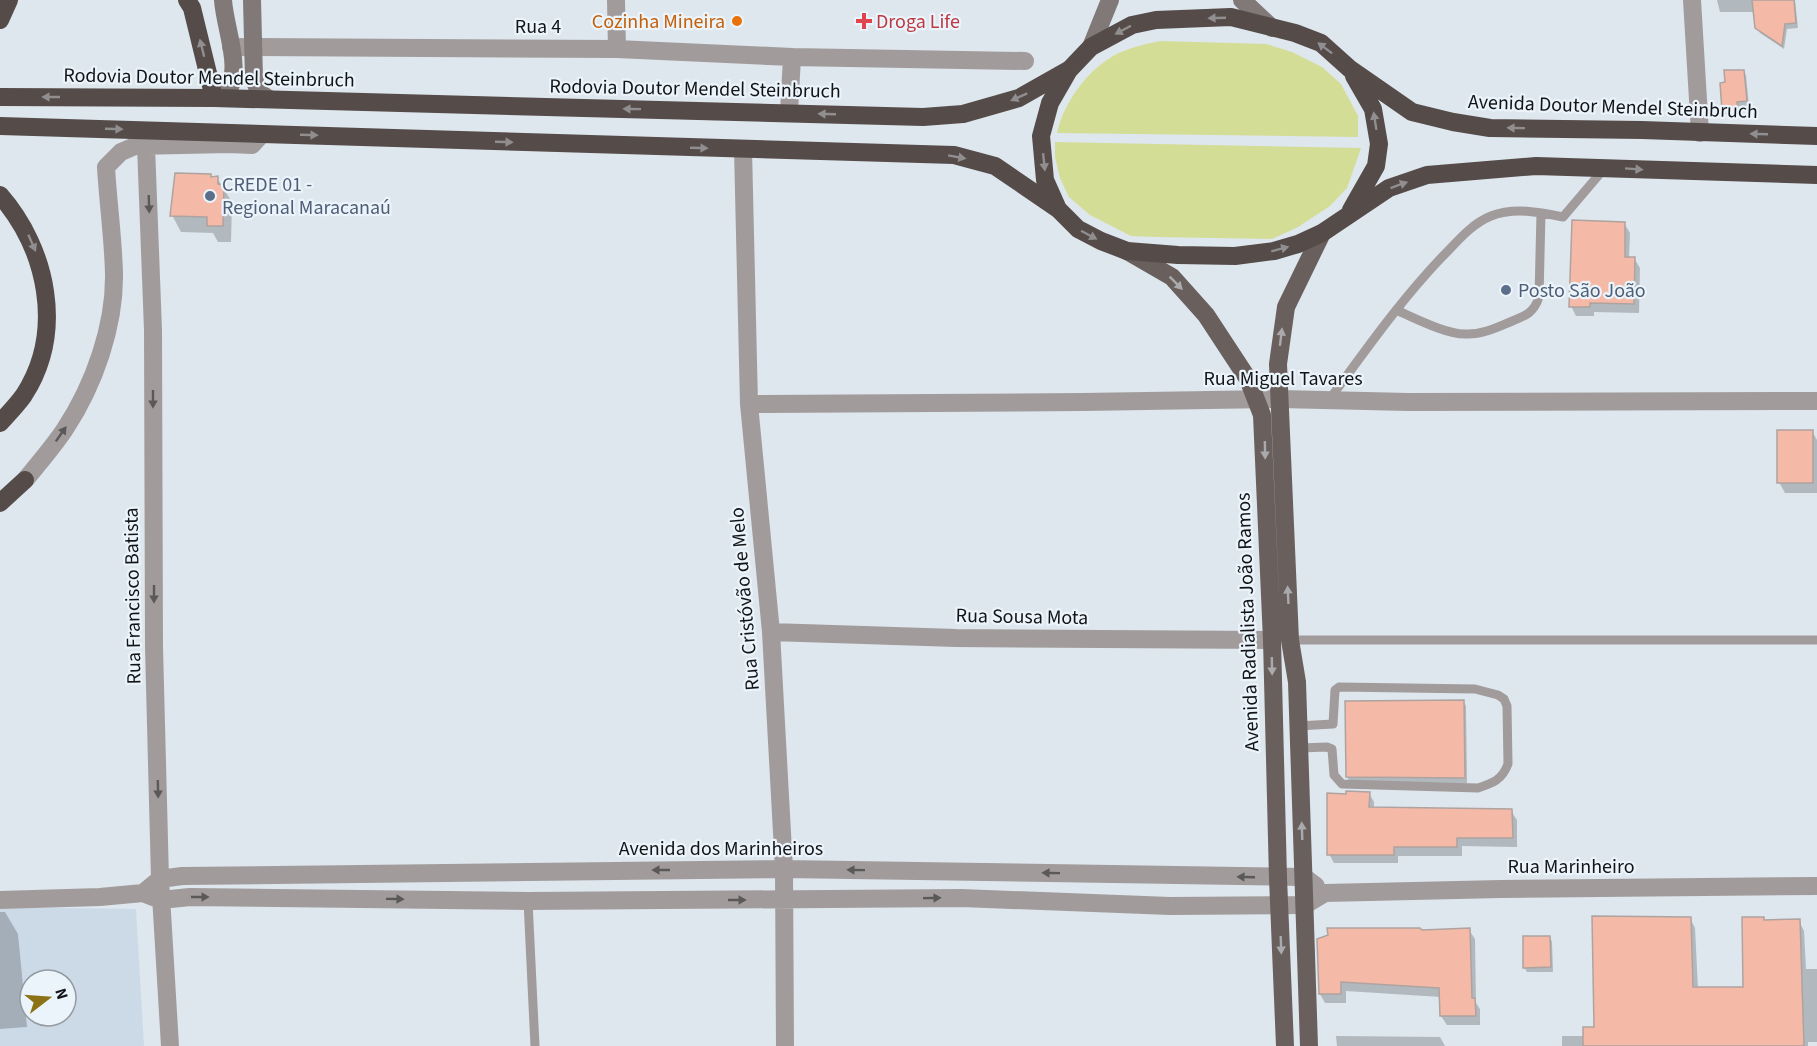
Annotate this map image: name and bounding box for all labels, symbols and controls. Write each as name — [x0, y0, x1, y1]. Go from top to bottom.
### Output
place label: Cozinha Mineira — [592, 8, 725, 36]
place label: Droga Life — [876, 8, 960, 36]
street label: Rua 4 — [515, 13, 561, 41]
one-way arrow — [1208, 13, 1227, 22]
marker: Cozinha Mineira — [730, 14, 744, 28]
marker: Droga Life — [857, 14, 871, 28]
one-way arrow — [1114, 25, 1131, 35]
one-way arrow — [197, 39, 207, 57]
one-way arrow — [1317, 42, 1333, 54]
street label: Rodovia Doutor Mendel Steinbruch — [63, 61, 355, 95]
street label: Rodovia Doutor Mendel Steinbruch — [549, 72, 841, 106]
street label: Avenida Doutor Mendel Steinbruch — [1468, 88, 1758, 126]
one-way arrow — [41, 92, 60, 102]
one-way arrow — [1011, 93, 1028, 102]
one-way arrow — [623, 104, 642, 114]
one-way arrow — [818, 109, 837, 118]
one-way arrow — [1371, 112, 1380, 131]
one-way arrow — [1507, 123, 1526, 133]
one-way arrow — [105, 124, 124, 133]
one-way arrow — [1749, 130, 1768, 139]
one-way arrow — [300, 131, 319, 140]
one-way arrow — [494, 137, 513, 147]
one-way arrow — [689, 143, 708, 153]
one-way arrow — [948, 152, 967, 161]
one-way arrow — [1039, 153, 1049, 172]
one-way arrow — [1624, 165, 1643, 174]
place label: CREDE 01 - Regional Maracanaú — [222, 171, 391, 222]
one-way arrow — [1390, 179, 1408, 189]
marker: CREDE 01 - Regional Maracanaú — [203, 189, 217, 203]
one-way arrow — [144, 195, 153, 214]
one-way arrow — [1081, 230, 1098, 240]
one-way arrow — [27, 235, 37, 253]
one-way arrow — [1271, 244, 1289, 253]
one-way arrow — [1168, 275, 1182, 289]
place label: Posto São João — [1518, 277, 1646, 305]
marker: Posto São João — [1499, 283, 1513, 297]
one-way arrow — [1276, 328, 1286, 347]
street label: Rua Miguel Tavares — [1203, 365, 1363, 393]
one-way arrow — [148, 389, 158, 408]
one-way arrow — [55, 426, 67, 442]
one-way arrow — [1260, 441, 1269, 460]
street label: Avenida Radialista João Ramos — [1229, 492, 1267, 752]
street label: Rua Cristóvão de Melo — [723, 506, 767, 692]
street label: Rua Francisco Batista — [117, 507, 149, 685]
one-way arrow — [149, 584, 159, 603]
one-way arrow — [1284, 586, 1293, 605]
street label: Rua Sousa Mota — [955, 602, 1089, 632]
one-way arrow — [1268, 656, 1277, 675]
one-way arrow — [153, 779, 162, 798]
one-way arrow — [1298, 822, 1307, 841]
street label: Avenida dos Marinheiros — [619, 835, 823, 863]
street label: Rua Marinheiro — [1507, 853, 1635, 881]
one-way arrow — [651, 865, 670, 875]
one-way arrow — [846, 865, 865, 875]
one-way arrow — [1041, 868, 1060, 878]
one-way arrow — [1236, 872, 1255, 882]
one-way arrow — [190, 892, 209, 902]
one-way arrow — [922, 893, 941, 903]
one-way arrow — [385, 894, 404, 904]
one-way arrow — [727, 895, 746, 905]
one-way arrow — [1277, 935, 1286, 954]
north arrow — [18, 968, 78, 1028]
text: N — [49, 986, 73, 1002]

